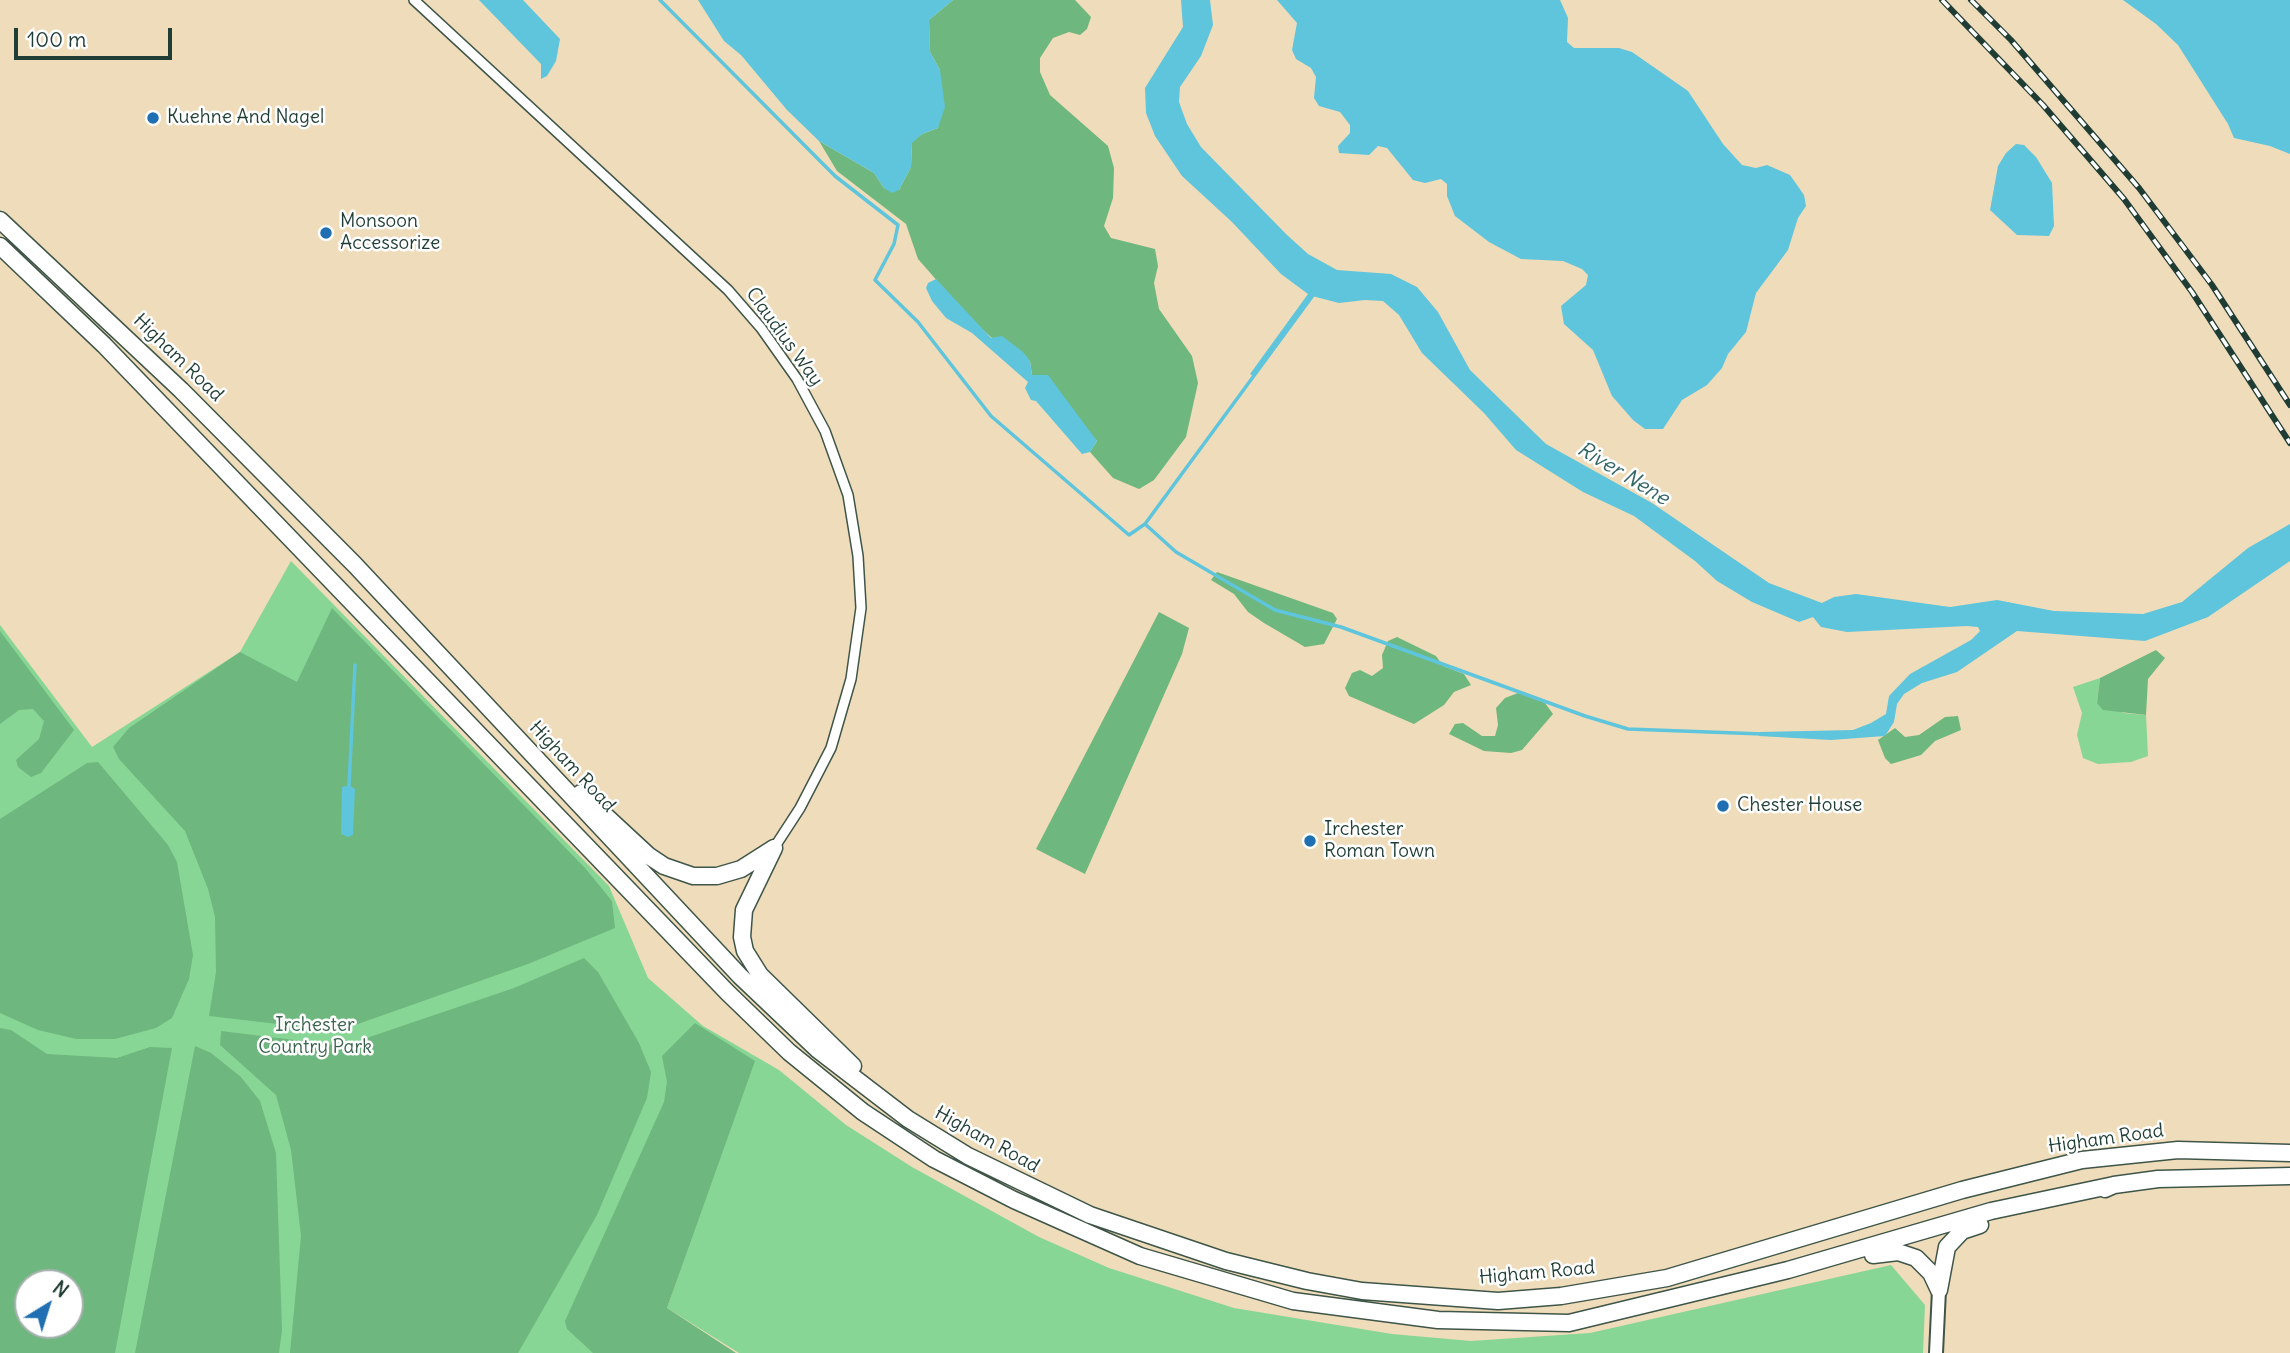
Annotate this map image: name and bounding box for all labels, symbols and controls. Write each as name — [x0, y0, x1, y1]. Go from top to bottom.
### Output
scale bar — [18, 14, 175, 58]
text: 100 m — [27, 26, 86, 53]
place label: Kuehne And Nagel — [167, 107, 324, 129]
marker: Kuehne And Nagel — [145, 110, 161, 126]
place label: Monsoon Accessorize — [340, 211, 440, 255]
marker: Monsoon Accessorize — [318, 225, 334, 241]
street label: Claudius Way — [741, 283, 827, 391]
street label: Higham Road — [128, 309, 228, 407]
water label: River Nene — [1573, 437, 1673, 511]
street label: Higham Road — [524, 717, 620, 817]
place label: Chester House — [1737, 795, 1862, 817]
marker: Chester House — [1715, 798, 1731, 814]
place label: Irchester Roman Town — [1324, 819, 1435, 863]
marker: Irchester Roman Town — [1302, 833, 1318, 849]
park label: Irchester Country Park — [258, 1015, 372, 1059]
street label: Higham Road — [931, 1102, 1043, 1178]
street label: Higham Road — [2047, 1120, 2165, 1158]
street label: Higham Road — [1478, 1257, 1596, 1289]
north arrow — [14, 1269, 84, 1339]
text: N — [48, 1276, 73, 1303]

